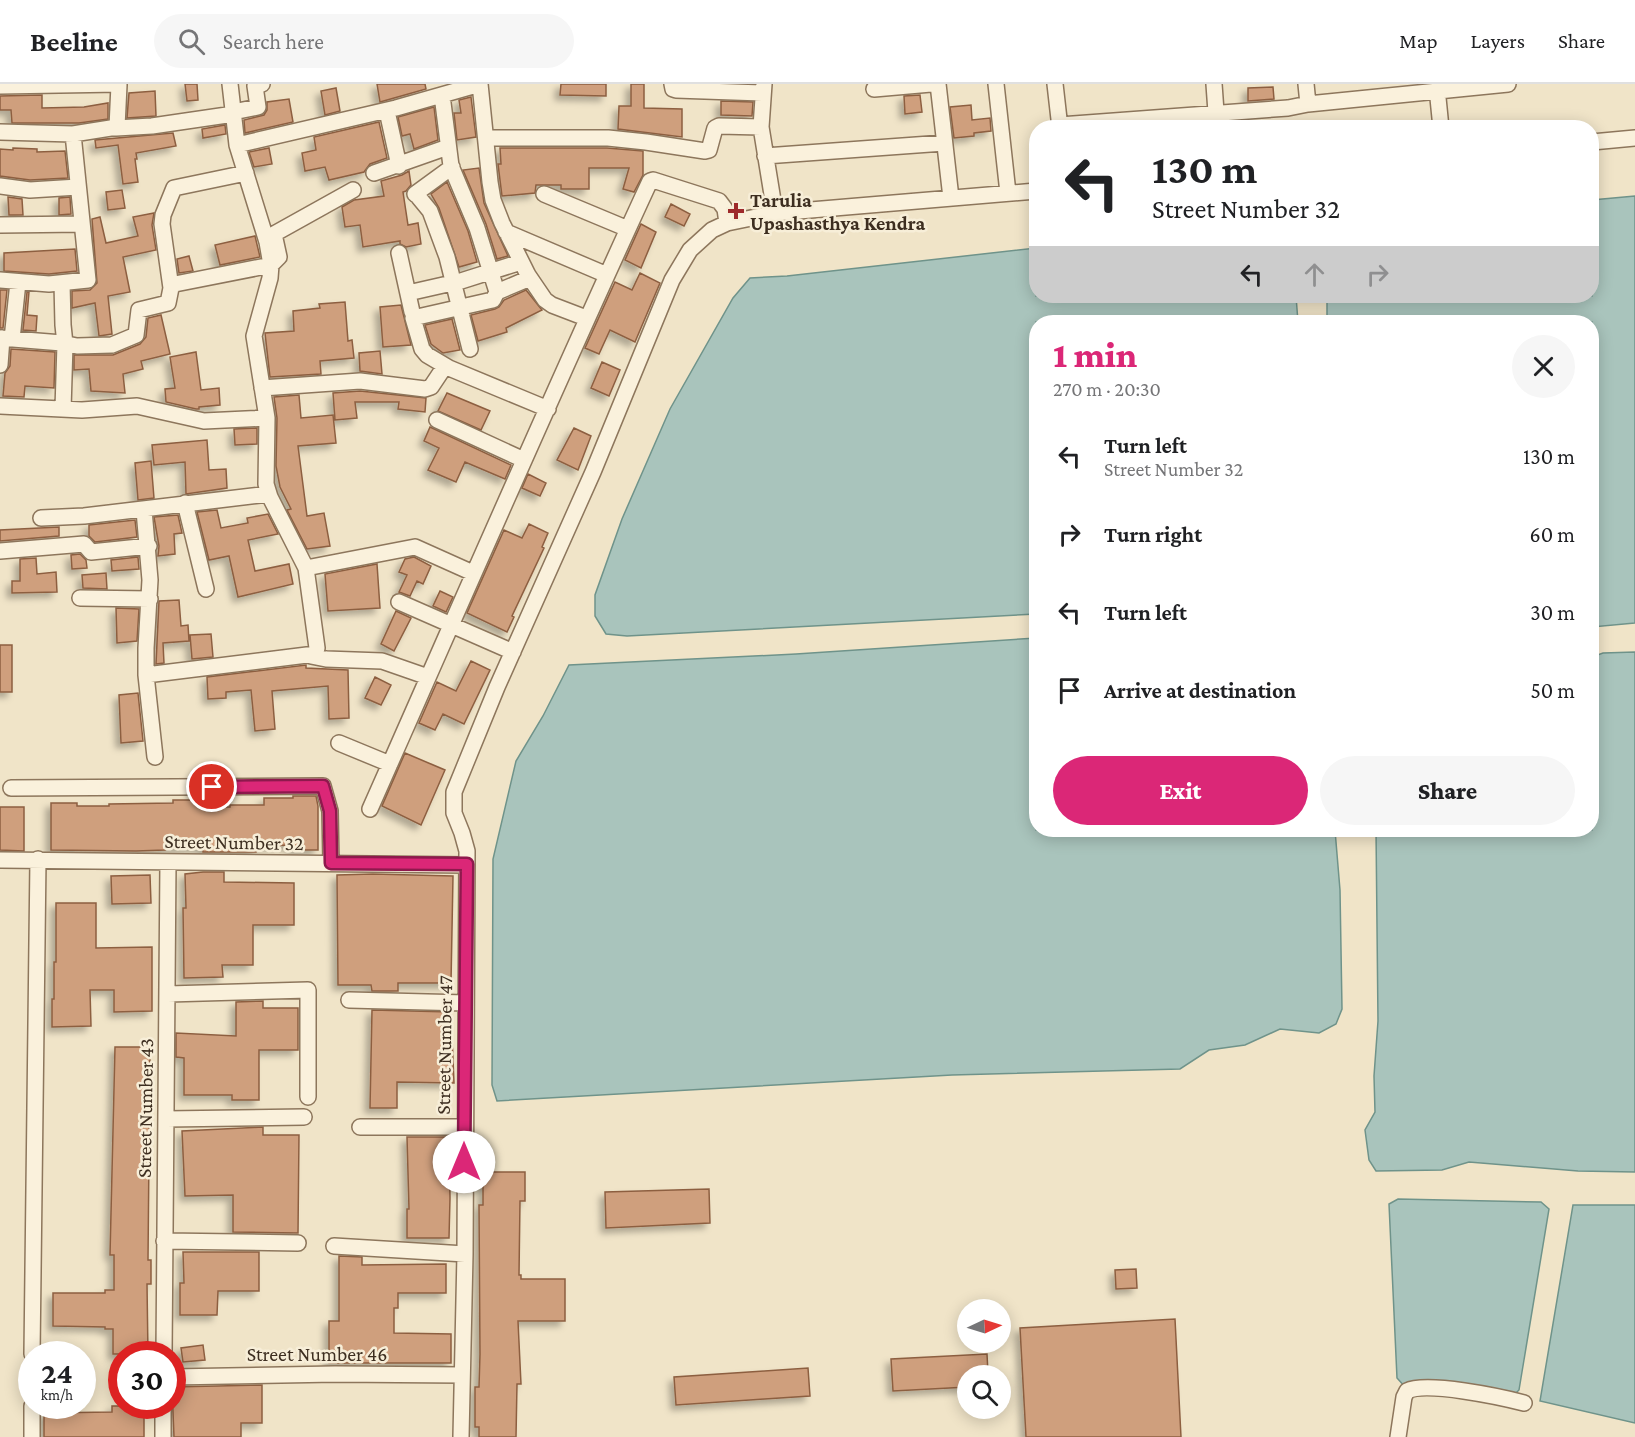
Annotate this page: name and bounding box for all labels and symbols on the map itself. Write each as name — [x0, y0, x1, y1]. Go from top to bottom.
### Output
place label: Tarulia Upashasthya Kendra — [750, 189, 925, 234]
marker: Tarulia Upashasthya Kendra — [727, 202, 745, 220]
pin — [186, 761, 237, 812]
street label: Street Number 32 — [164, 830, 304, 854]
street label: Street Number 47 — [432, 975, 456, 1115]
street label: Street Number 43 — [133, 1038, 157, 1178]
position arrow — [432, 1130, 496, 1194]
north arrow — [957, 1299, 1011, 1353]
speed limit sign: 30 — [108, 1341, 186, 1419]
street label: Street Number 46 — [247, 1343, 387, 1365]

